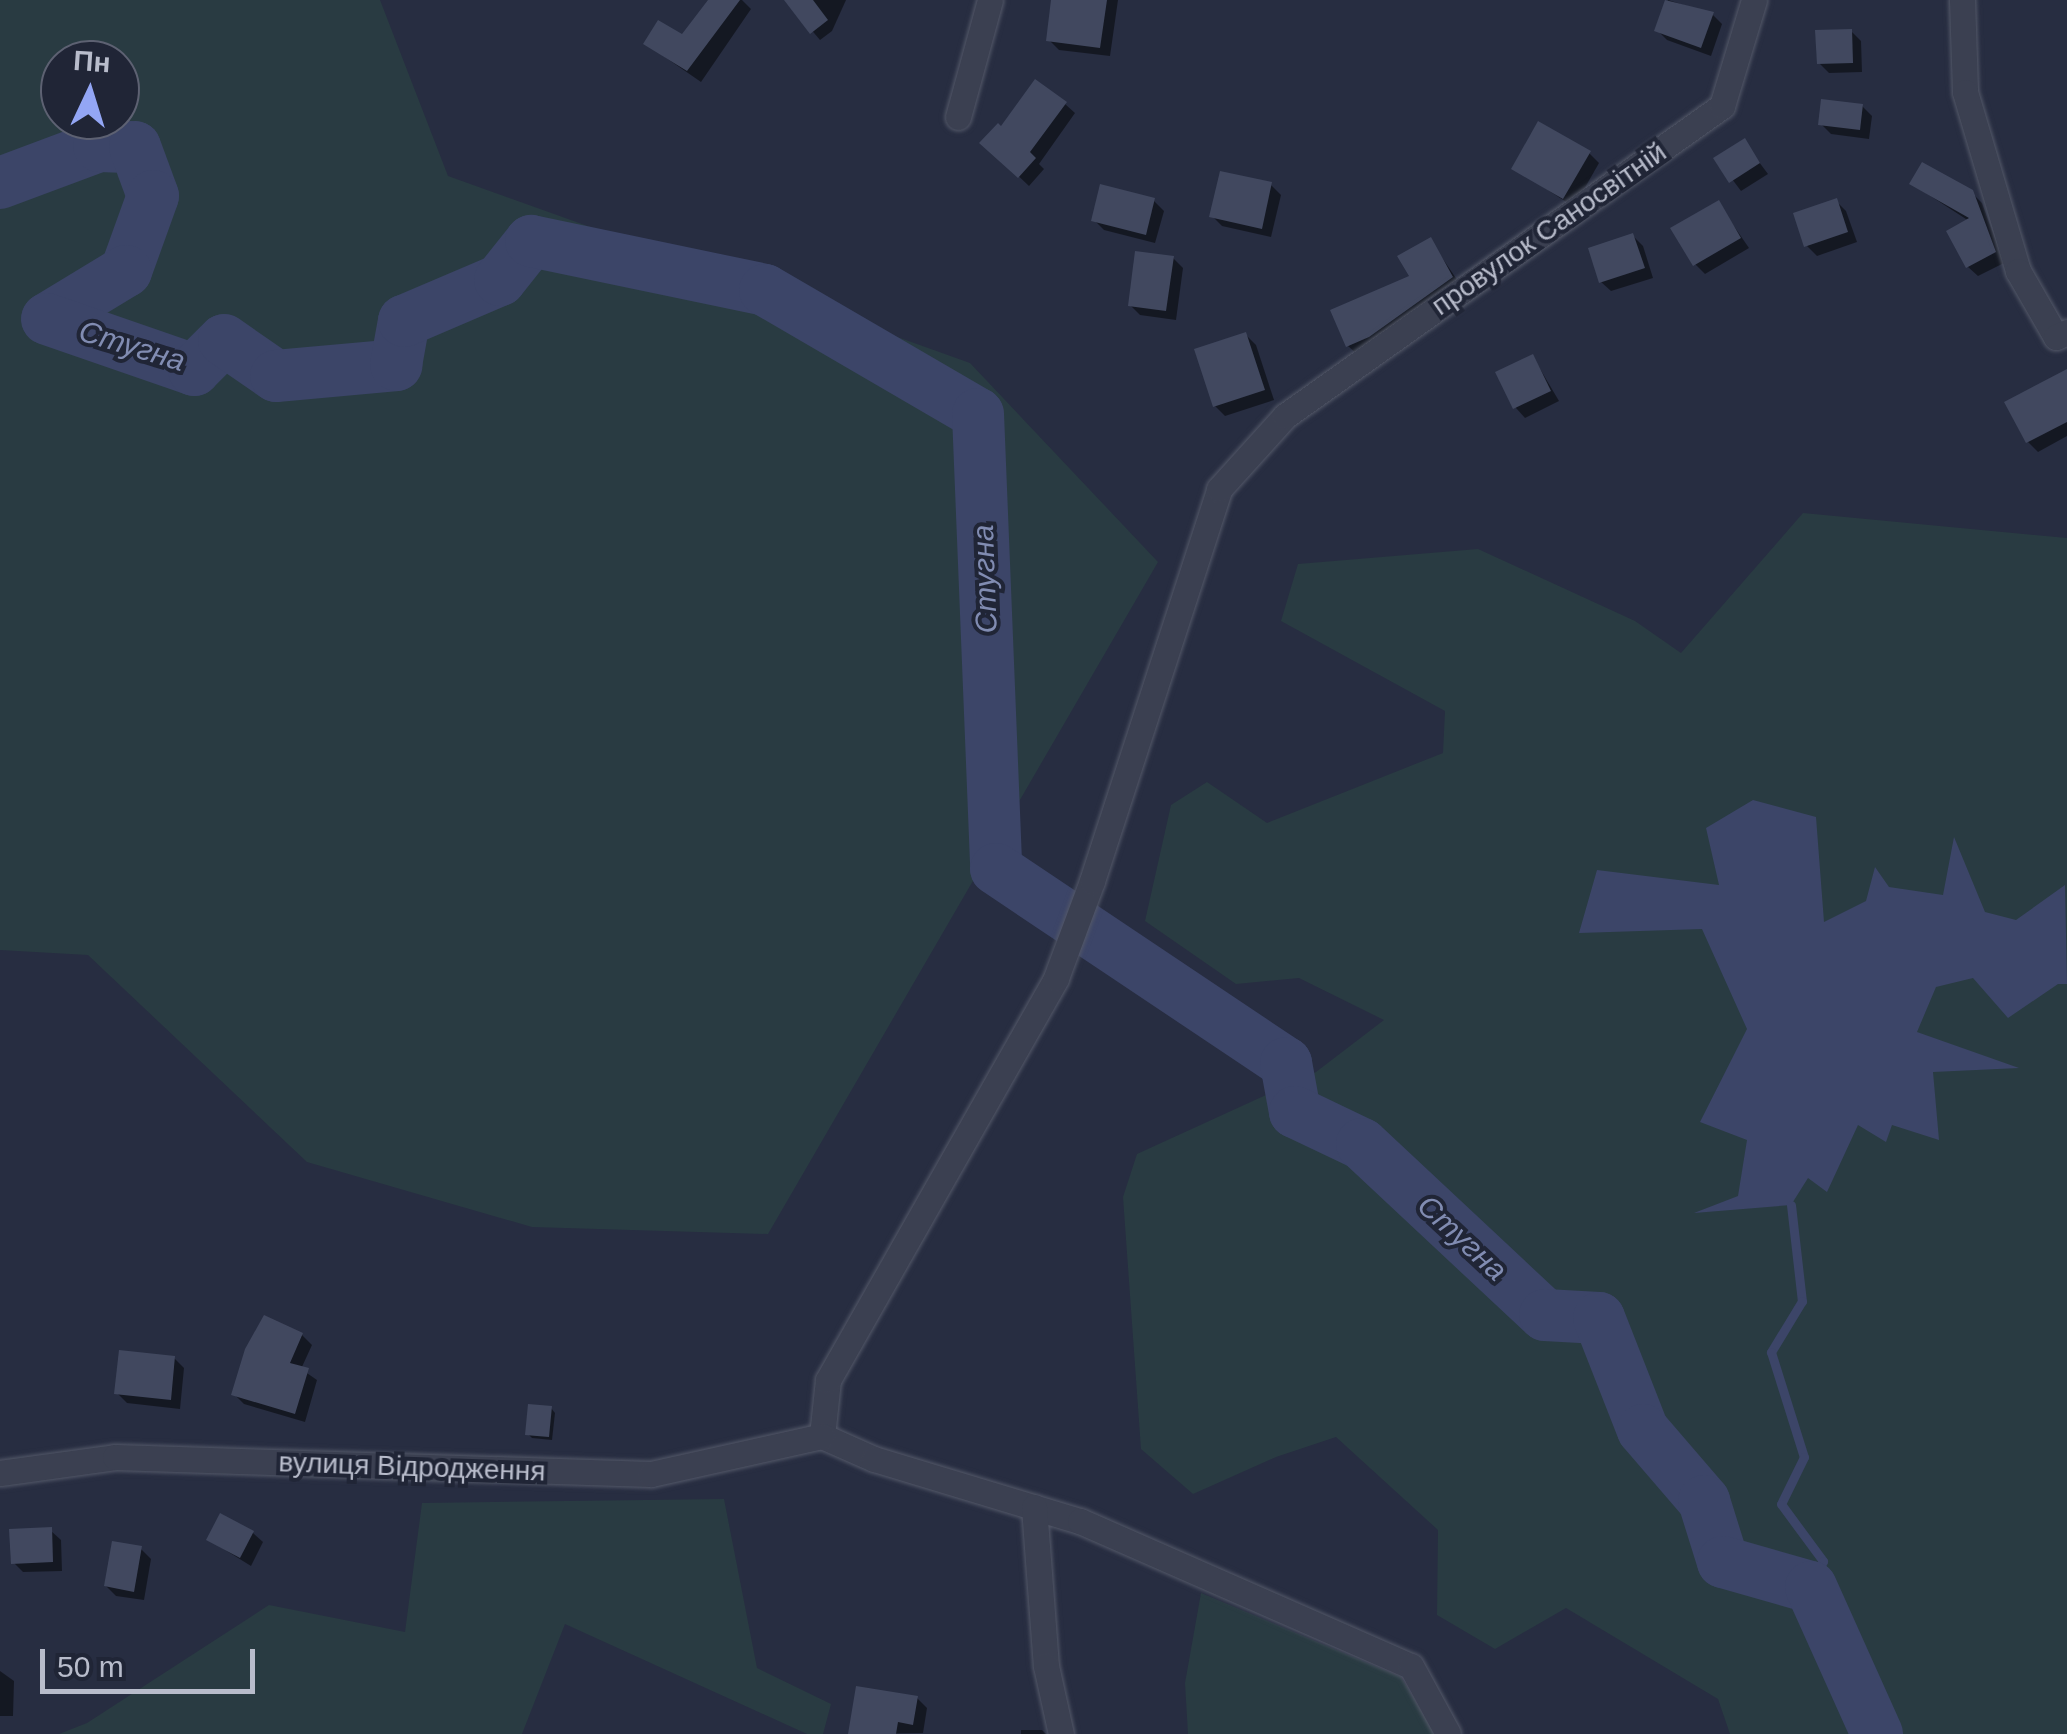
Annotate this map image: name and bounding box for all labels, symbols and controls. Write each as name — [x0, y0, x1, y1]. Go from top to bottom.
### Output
north arrow — [40, 40, 140, 140]
text: Пн — [72, 45, 112, 78]
street label: провулок Саносвітній — [1425, 135, 1673, 323]
water label: Стугна — [75, 313, 189, 379]
water label: Стугна — [965, 524, 1005, 634]
water label: Стугна — [1410, 1188, 1514, 1288]
street label: вулиця Відродження — [278, 1446, 546, 1488]
scale bar — [45, 1629, 260, 1691]
text: 50 m — [57, 1650, 124, 1683]

